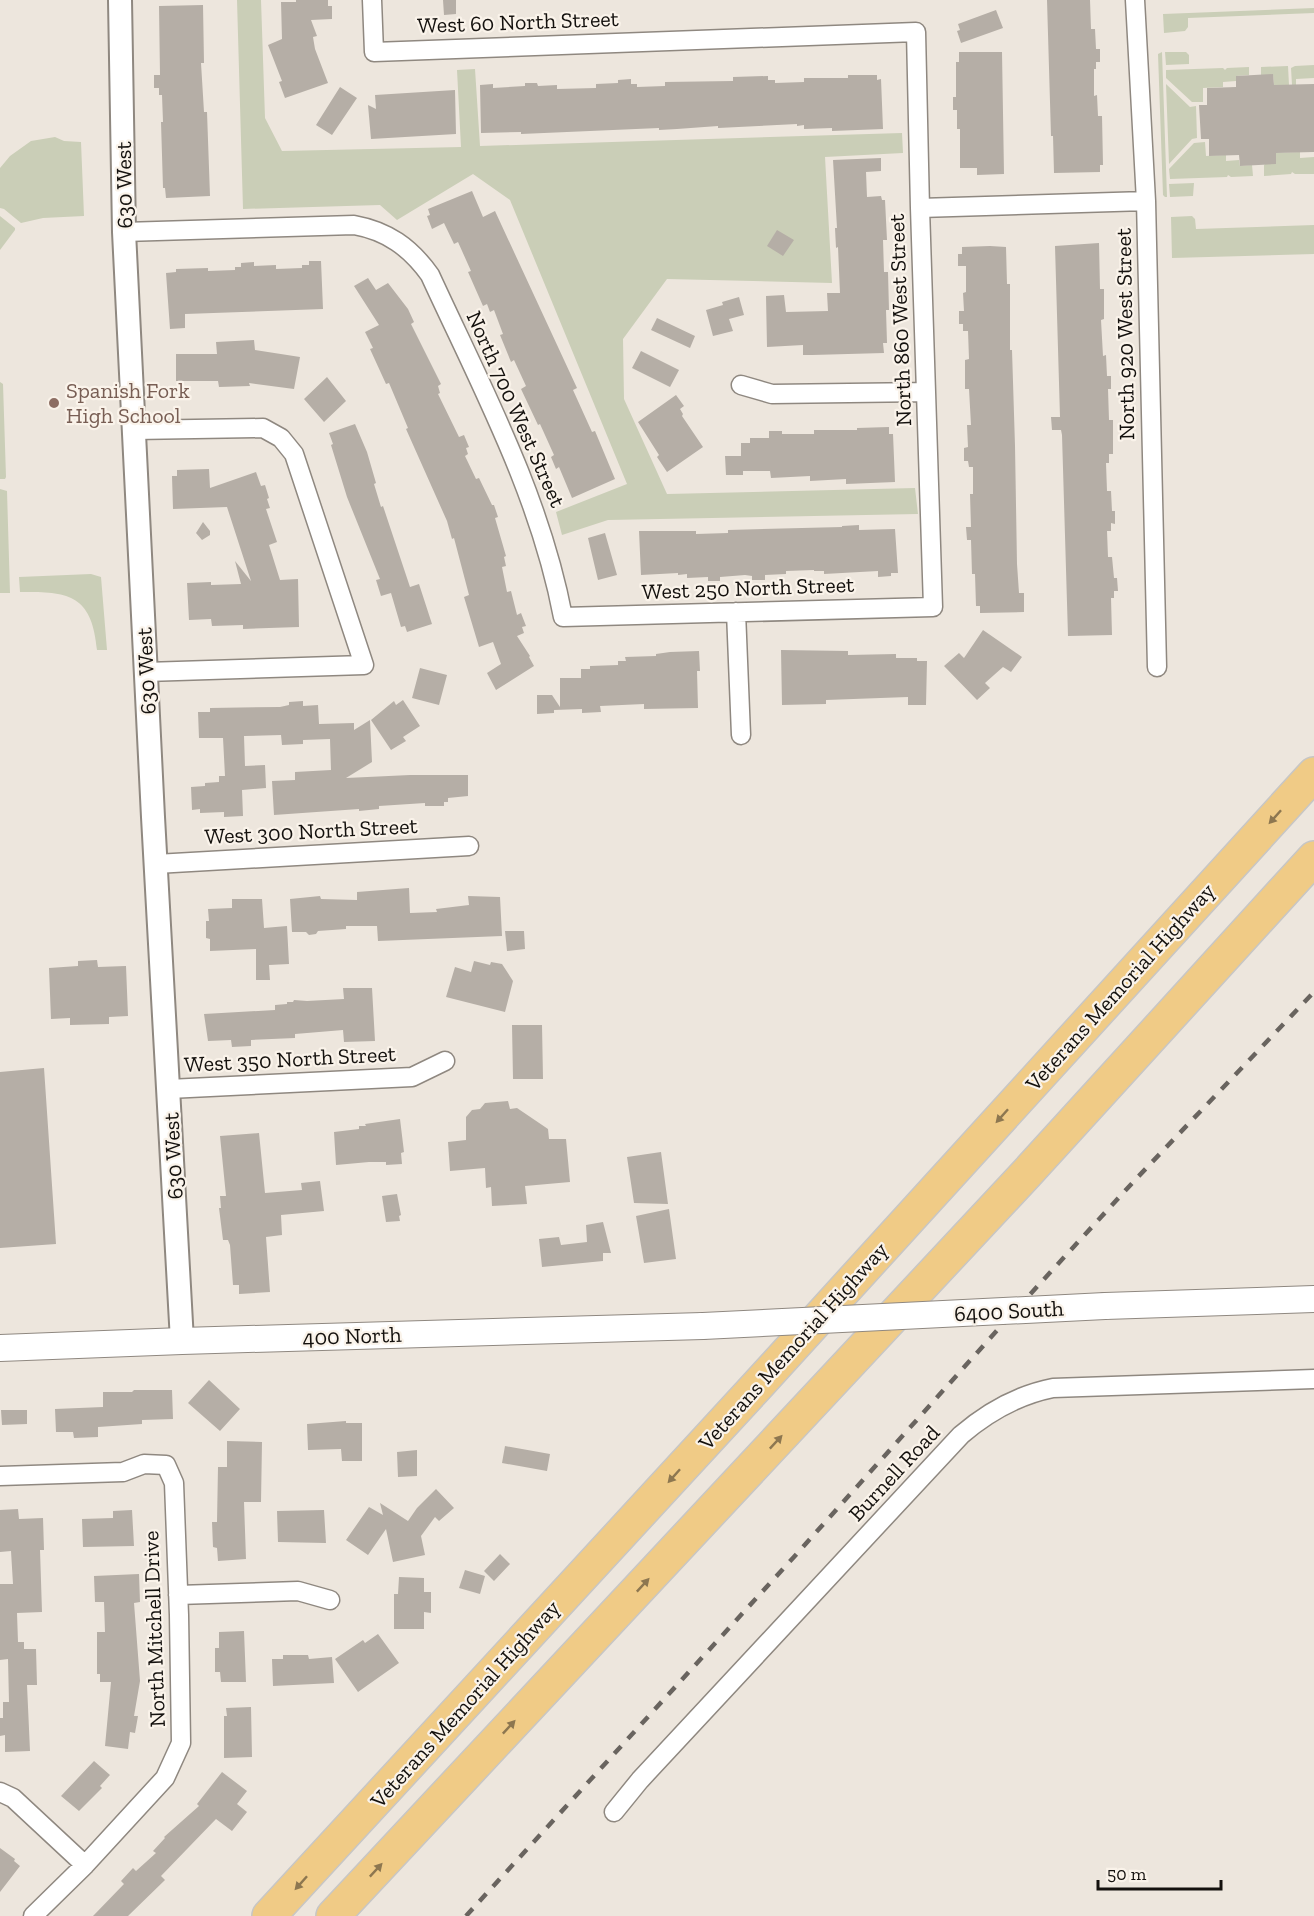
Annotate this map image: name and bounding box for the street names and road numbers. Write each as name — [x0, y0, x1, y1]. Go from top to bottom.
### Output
street label: West 60 North Street — [417, 5, 620, 39]
street label: 630 West — [110, 140, 138, 229]
street label: North 860 West Street — [883, 212, 917, 427]
street label: North 920 West Street — [1110, 227, 1140, 440]
street label: North 700 West Street — [461, 307, 572, 512]
street label: West 250 North Street — [641, 571, 855, 605]
street label: 630 West — [130, 626, 162, 715]
street label: West 300 North Street — [204, 812, 419, 850]
street label: Veterans Memorial Highway — [1019, 877, 1221, 1097]
street label: West 350 North Street — [184, 1040, 397, 1078]
street label: 630 West — [157, 1111, 189, 1200]
street label: Veterans Memorial Highway — [692, 1236, 894, 1456]
street label: 6400 South — [954, 1295, 1065, 1327]
street label: 400 North — [302, 1321, 403, 1351]
street label: Burnell Road — [843, 1419, 945, 1527]
street label: North Mitchell Drive — [137, 1530, 171, 1728]
street label: Veterans Memorial Highway — [364, 1594, 566, 1814]

